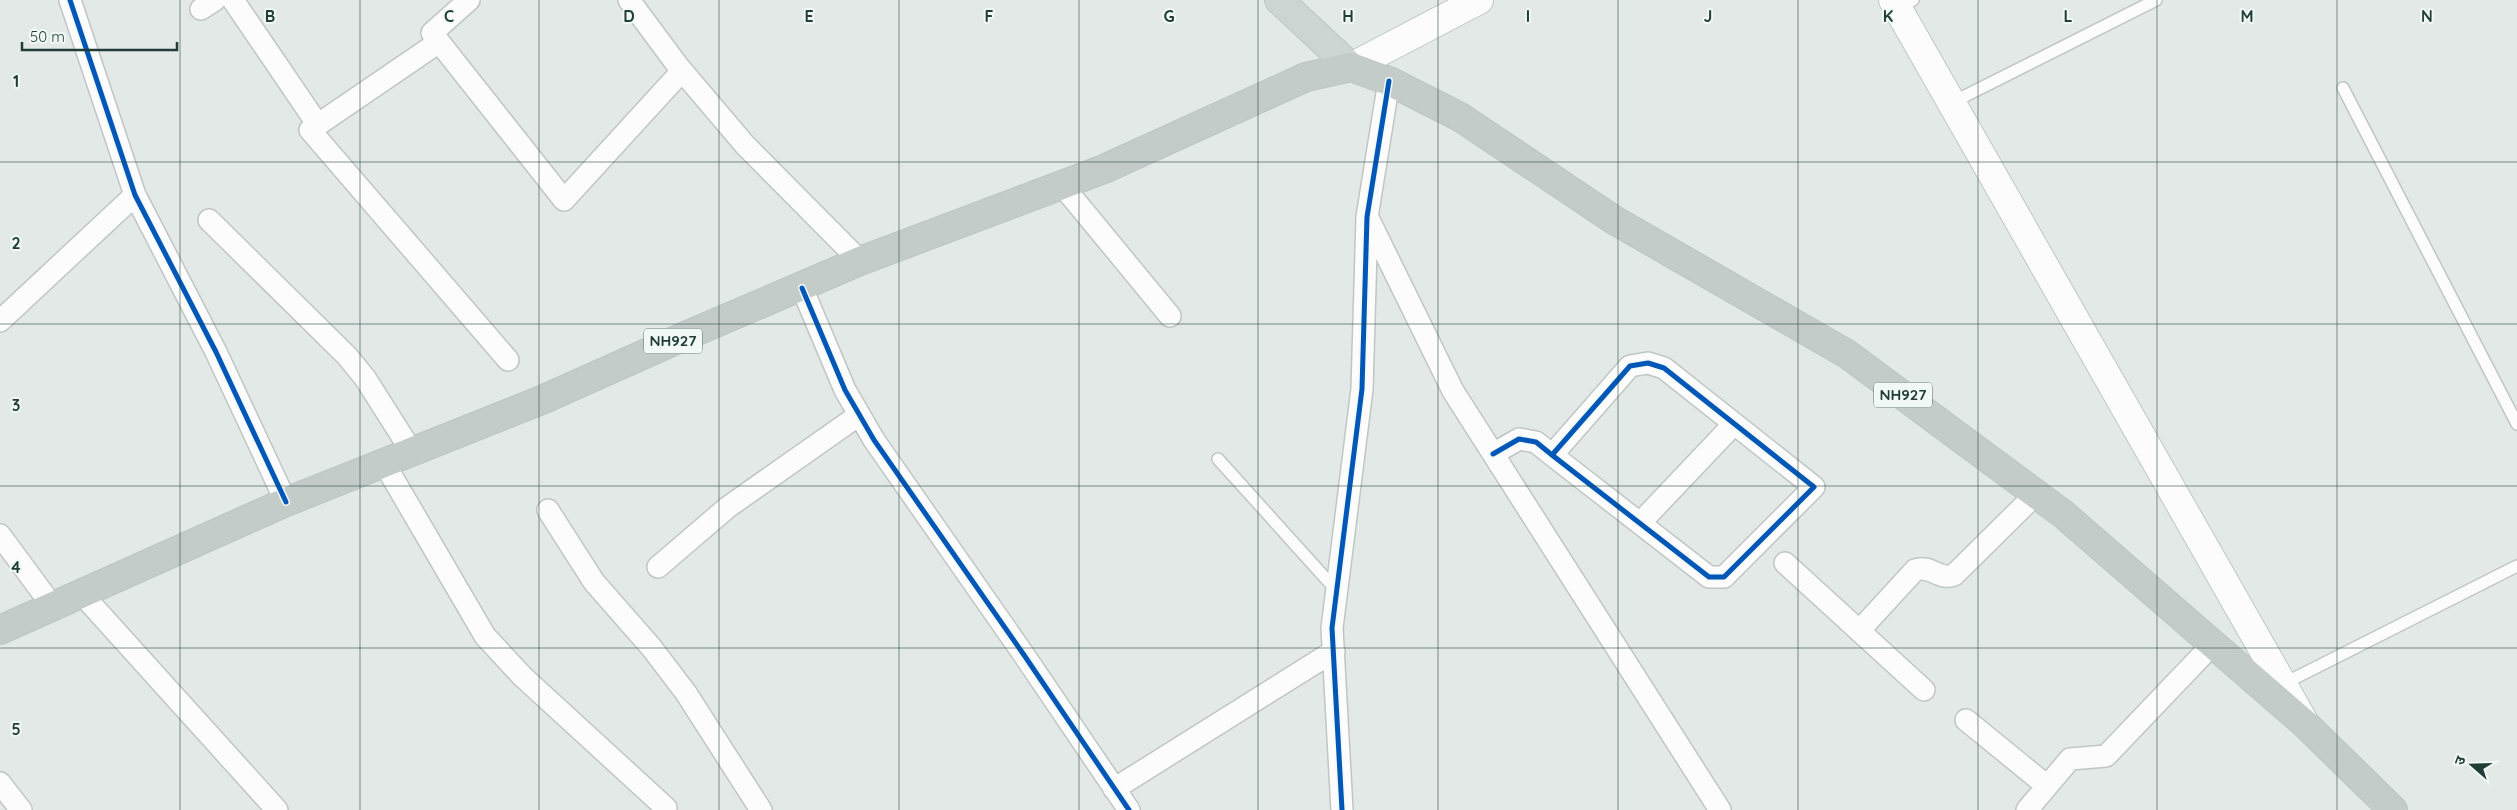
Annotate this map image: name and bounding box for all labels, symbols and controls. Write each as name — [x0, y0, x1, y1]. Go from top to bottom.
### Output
text: B — [265, 6, 275, 26]
text: C — [444, 6, 454, 26]
text: D — [623, 6, 635, 26]
text: E — [804, 6, 814, 26]
text: F — [985, 6, 994, 26]
text: G — [1163, 6, 1175, 26]
text: H — [1342, 6, 1354, 26]
text: I — [1526, 6, 1530, 26]
text: J — [1704, 6, 1712, 26]
text: K — [1883, 6, 1893, 26]
text: L — [2064, 6, 2073, 26]
text: M — [2240, 6, 2254, 26]
text: N — [2421, 6, 2433, 26]
scale bar — [22, 20, 178, 52]
text: 50 m — [30, 27, 65, 46]
text: 1 — [13, 71, 19, 91]
text: 2 — [11, 233, 21, 253]
road number: NH927 — [644, 328, 702, 354]
road number: NH927 — [1874, 382, 1932, 408]
text: 3 — [12, 395, 20, 415]
text: 4 — [11, 557, 21, 577]
text: 5 — [11, 719, 21, 739]
north arrow — [2447, 740, 2497, 790]
text: उ — [2450, 753, 2470, 767]

